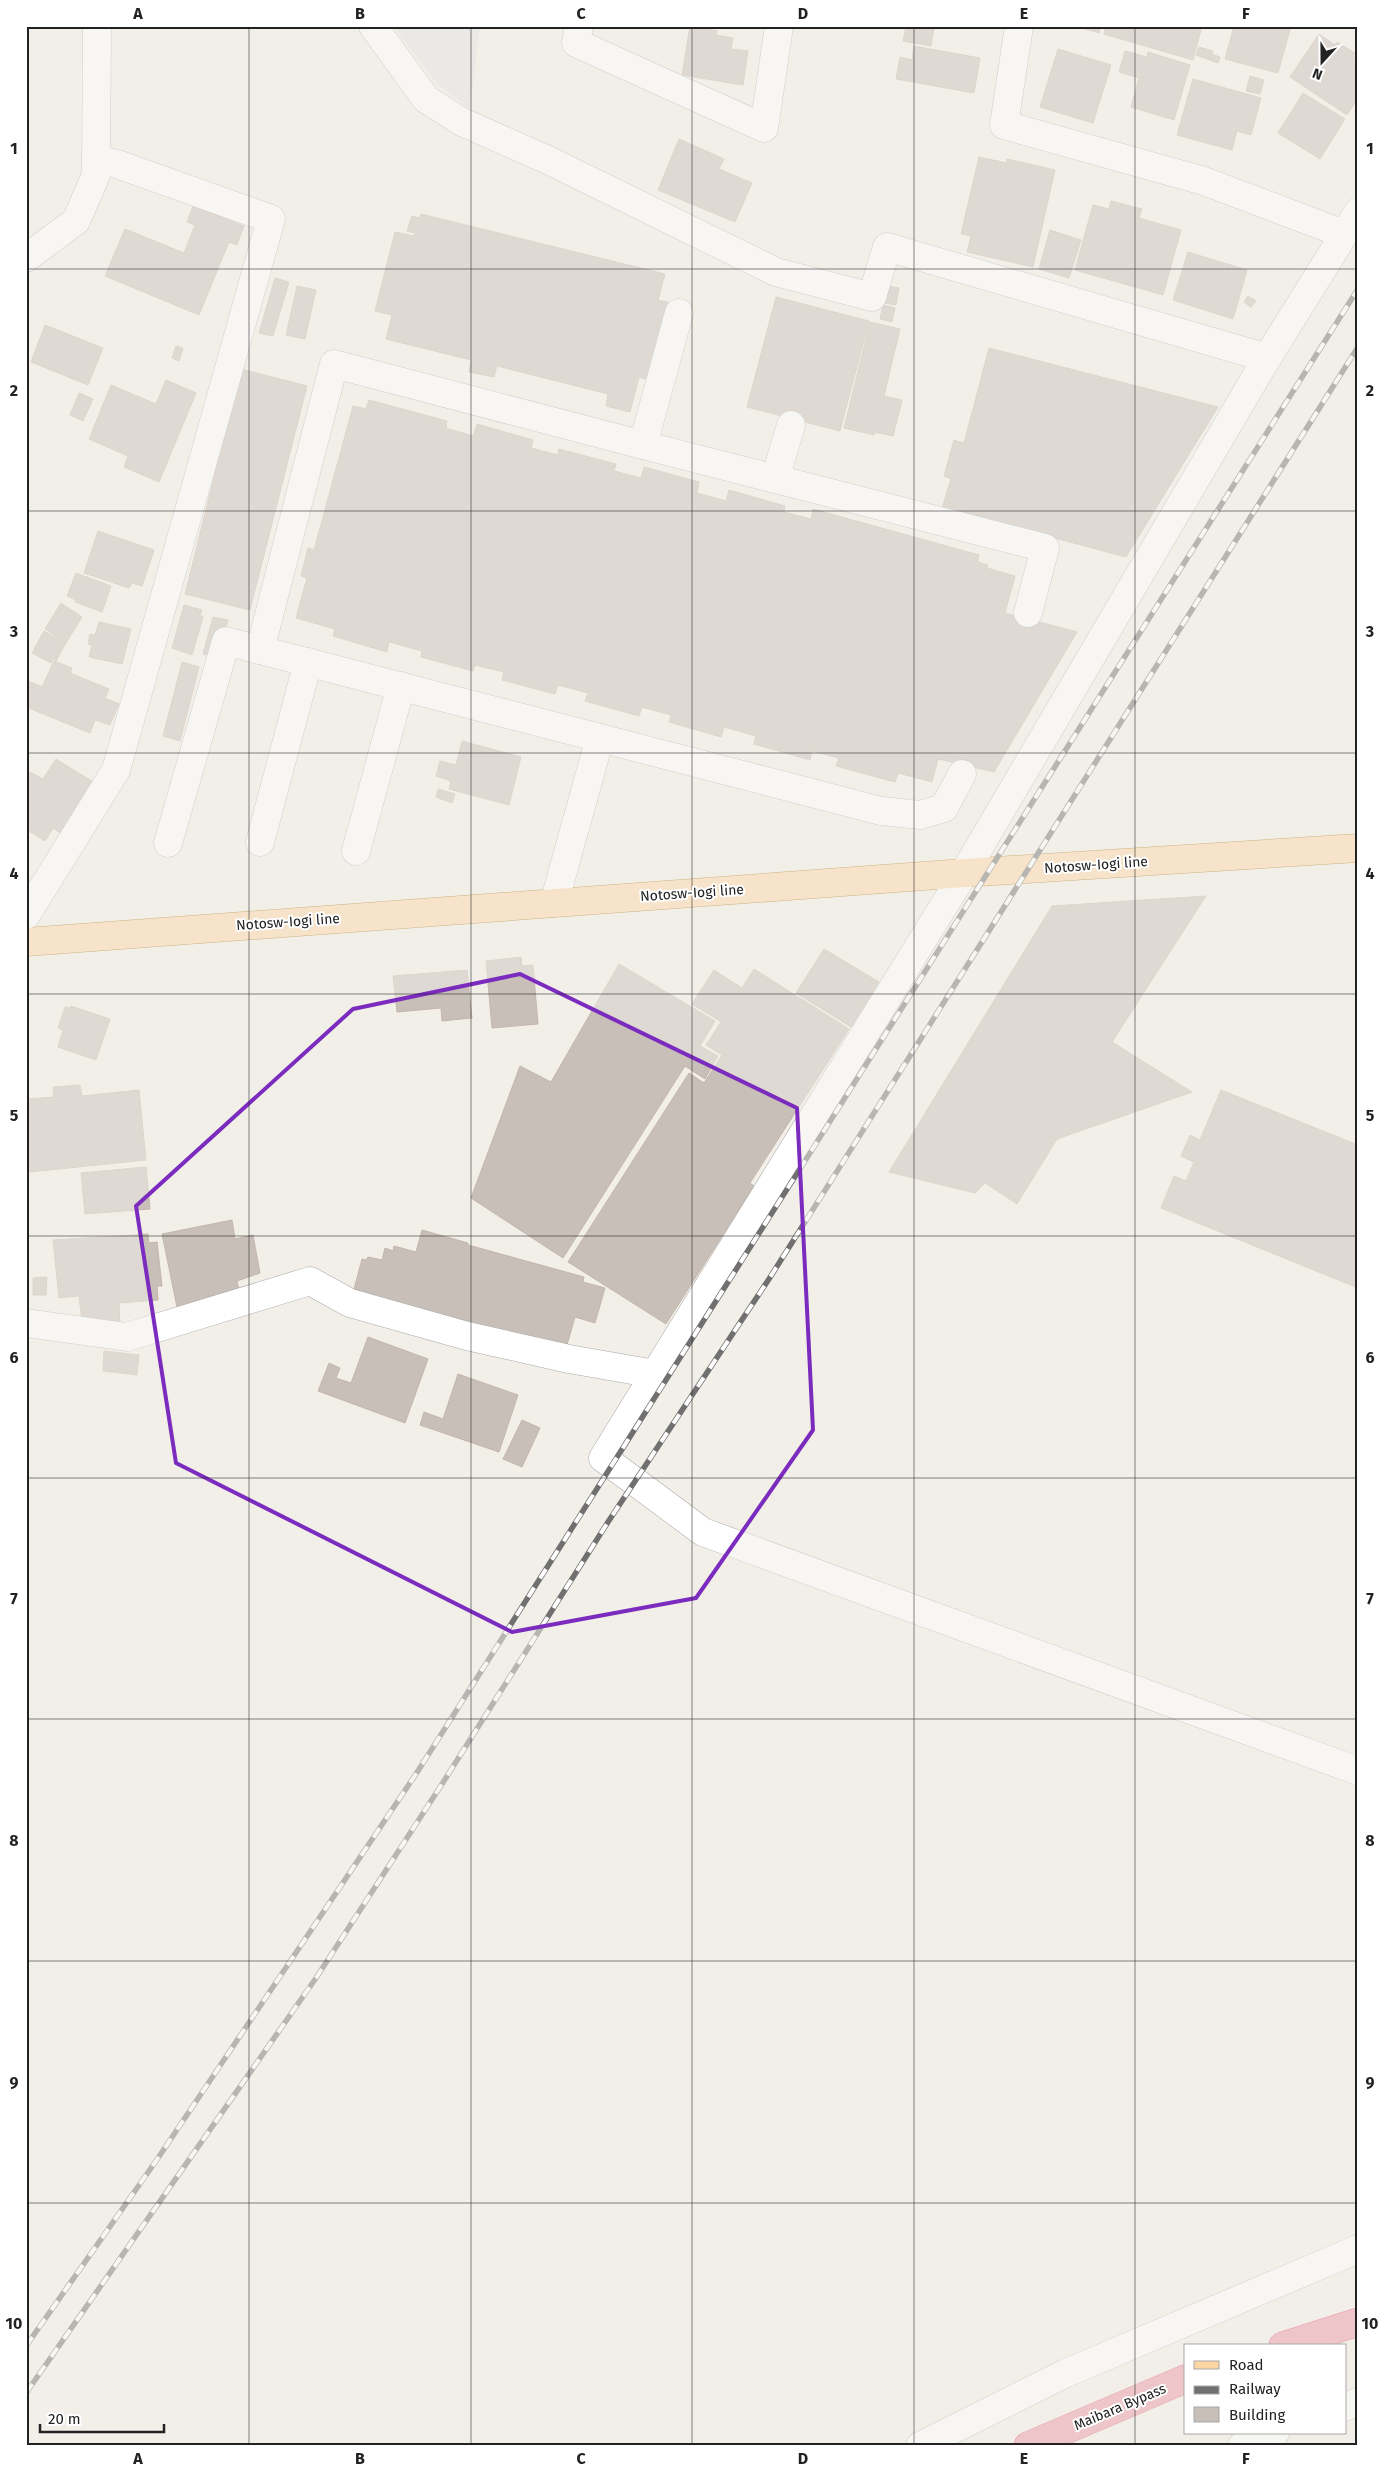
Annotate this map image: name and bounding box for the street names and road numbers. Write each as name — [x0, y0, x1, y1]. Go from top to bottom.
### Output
street label: Notosw-Iogi line — [1044, 853, 1148, 877]
street label: Notosw-Iogi line — [640, 881, 744, 905]
street label: Notosw-Iogi line — [236, 910, 340, 934]
street label: Maibara Bypass — [1071, 2380, 1169, 2434]

